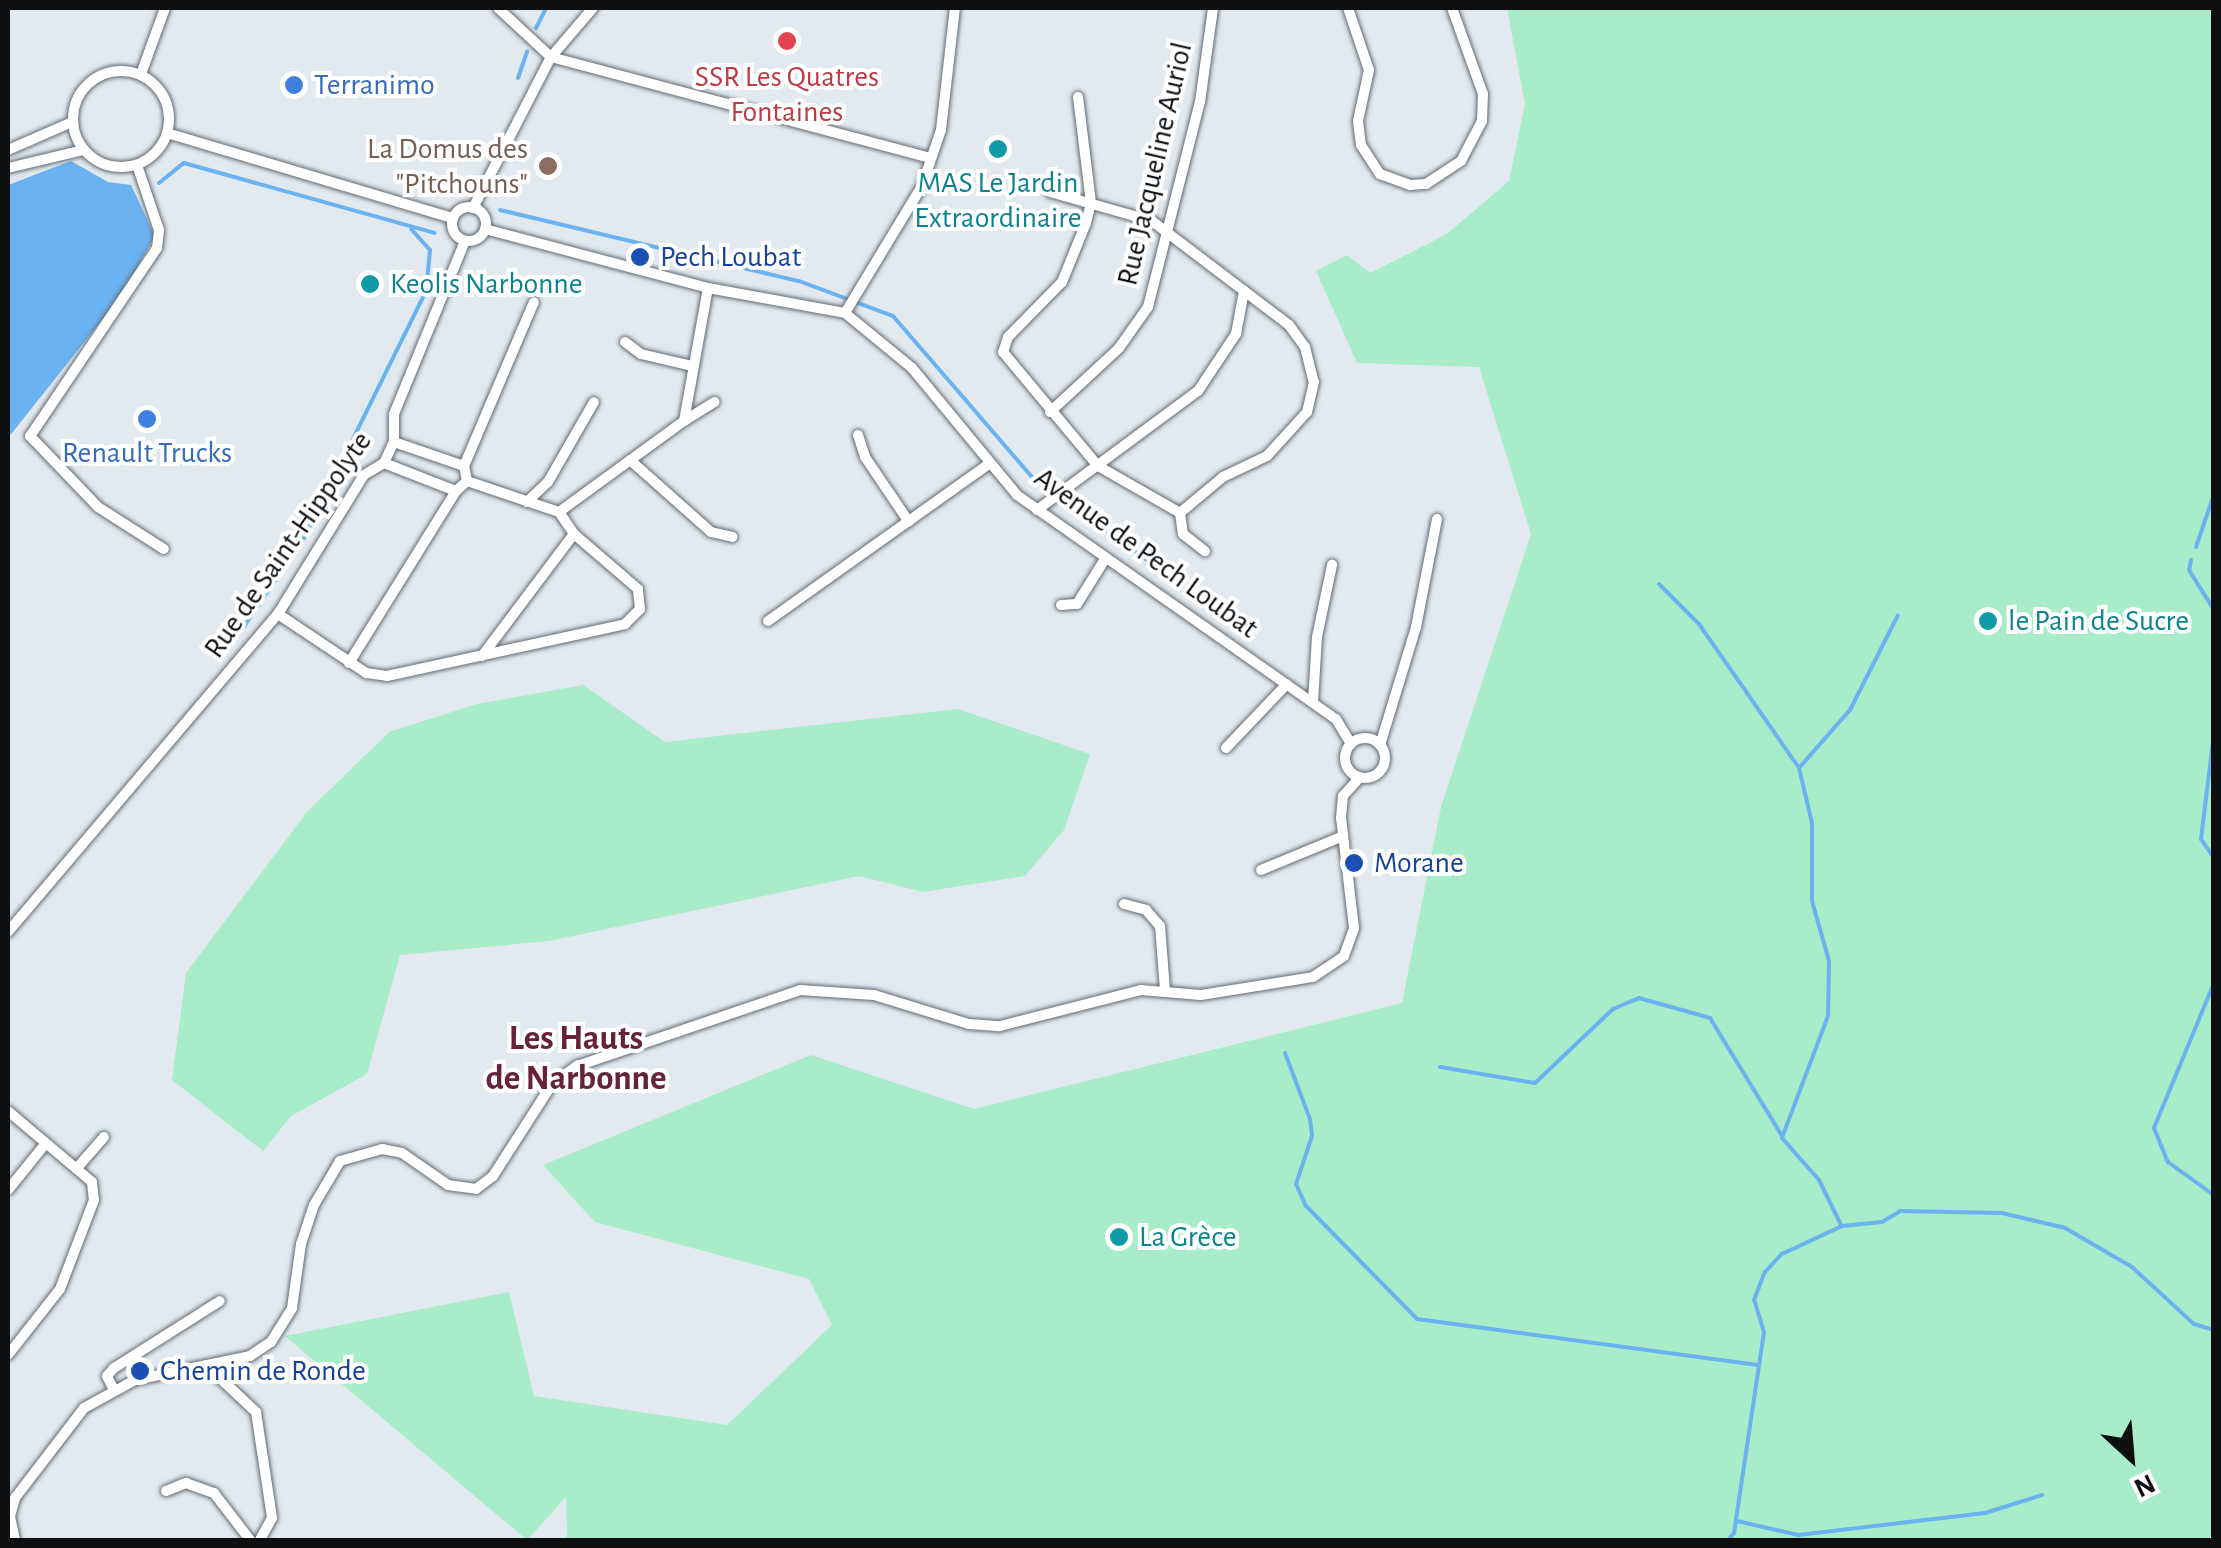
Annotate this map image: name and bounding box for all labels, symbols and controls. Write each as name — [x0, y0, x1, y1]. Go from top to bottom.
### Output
marker: SSR Les Quatres Fontaines — [774, 28, 800, 54]
street label: Rue Jacqueline Auriol — [1110, 39, 1200, 289]
place label: SSR Les Quatres Fontaines — [695, 59, 879, 130]
place label: Terranimo — [314, 67, 435, 103]
marker: Terranimo — [283, 74, 305, 96]
place label: La Domus des "Pitchouns" — [367, 131, 528, 202]
marker: MAS Le Jardin Extraordinaire — [987, 138, 1009, 160]
marker: La Domus des "Pitchouns" — [537, 155, 559, 177]
place label: MAS Le Jardin Extraordinaire — [914, 165, 1082, 236]
place label: Pech Loubat — [660, 239, 801, 275]
marker: Pech Loubat — [629, 246, 651, 268]
place label: Keolis Narbonne — [390, 266, 583, 302]
marker: Keolis Narbonne — [359, 273, 381, 295]
marker: Renault Trucks — [136, 408, 158, 430]
street label: Rue de Saint-Hippolyte — [196, 425, 380, 665]
place label: Renault Trucks — [62, 435, 232, 471]
street label: Avenue de Pech Loubat — [1027, 460, 1265, 646]
place label: le Pain de Sucre — [2008, 603, 2189, 639]
marker: le Pain de Sucre — [1977, 610, 1999, 632]
place label: Morane — [1374, 845, 1464, 881]
marker: Morane — [1343, 852, 1365, 874]
district label: Les Hauts de Narbonne — [485, 1018, 667, 1100]
place label: La Grèce — [1139, 1219, 1237, 1255]
marker: La Grèce — [1108, 1226, 1130, 1248]
place label: Chemin de Ronde — [160, 1353, 366, 1389]
marker: Chemin de Ronde — [129, 1360, 151, 1382]
north arrow — [2081, 1408, 2181, 1508]
text: N — [2129, 1468, 2159, 1502]

